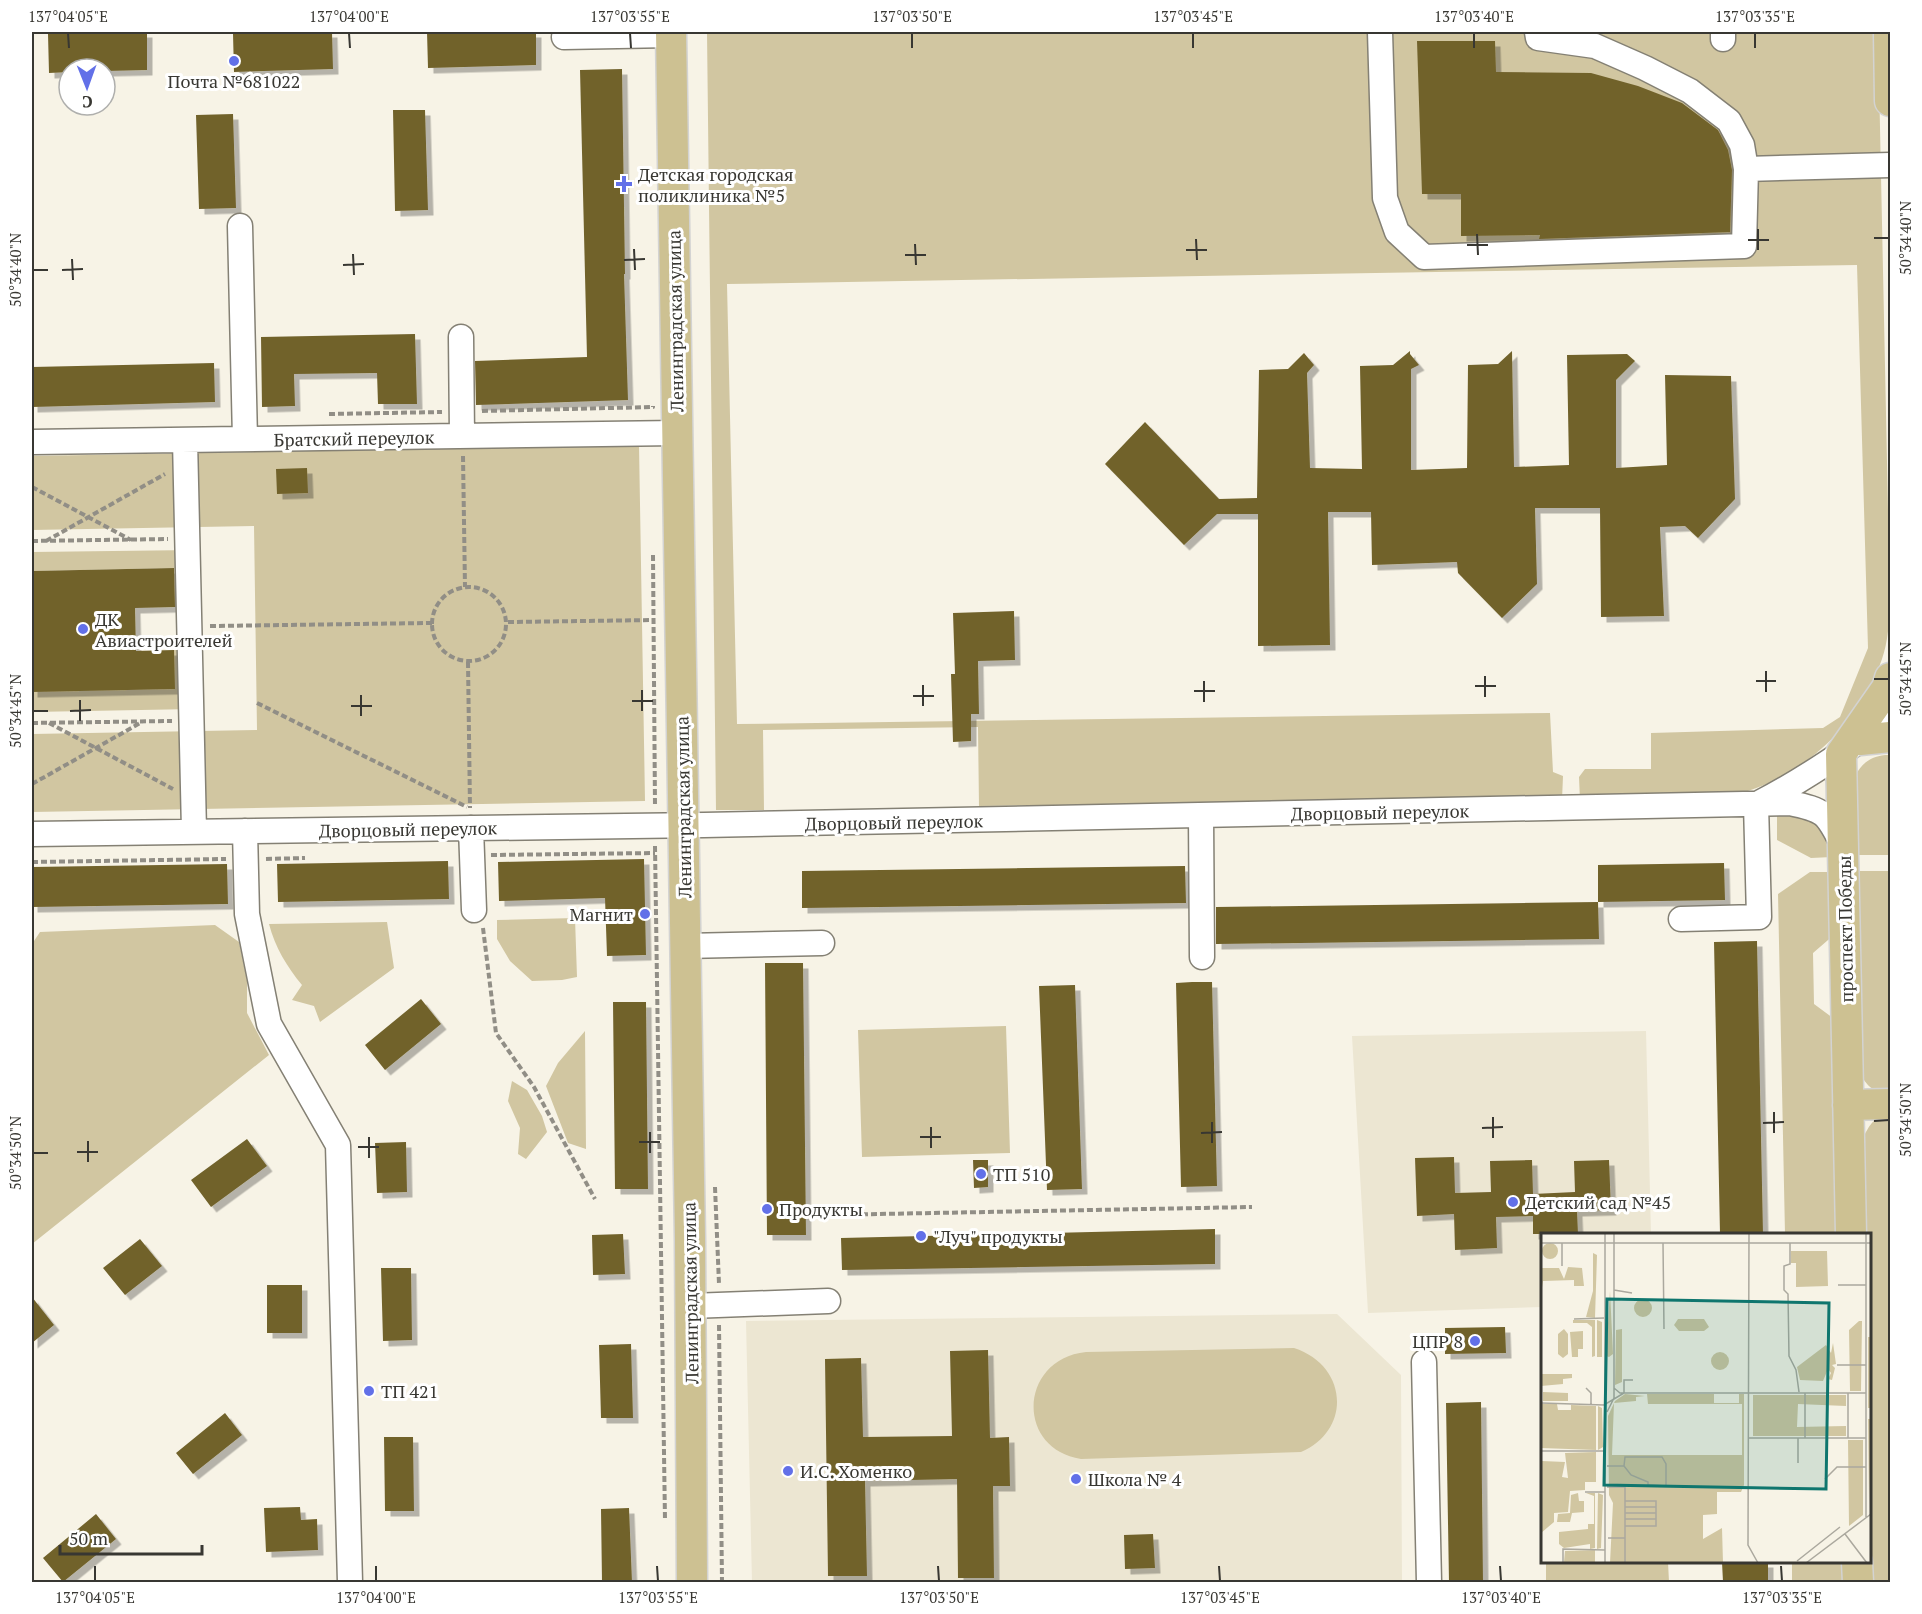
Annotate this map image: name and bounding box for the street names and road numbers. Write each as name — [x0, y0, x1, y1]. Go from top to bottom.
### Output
street label: Ленинградская улица — [661, 230, 689, 413]
street label: Братский переулок — [273, 425, 435, 451]
street label: Ленинградская улица — [669, 716, 697, 899]
street label: Дворцовый переулок — [1291, 798, 1470, 826]
street label: Дворцовый переулок — [805, 808, 984, 836]
street label: Дворцовый переулок — [319, 815, 498, 843]
street label: проспект Победы — [1832, 855, 1858, 1003]
street label: Ленинградская улица — [676, 1202, 704, 1385]

